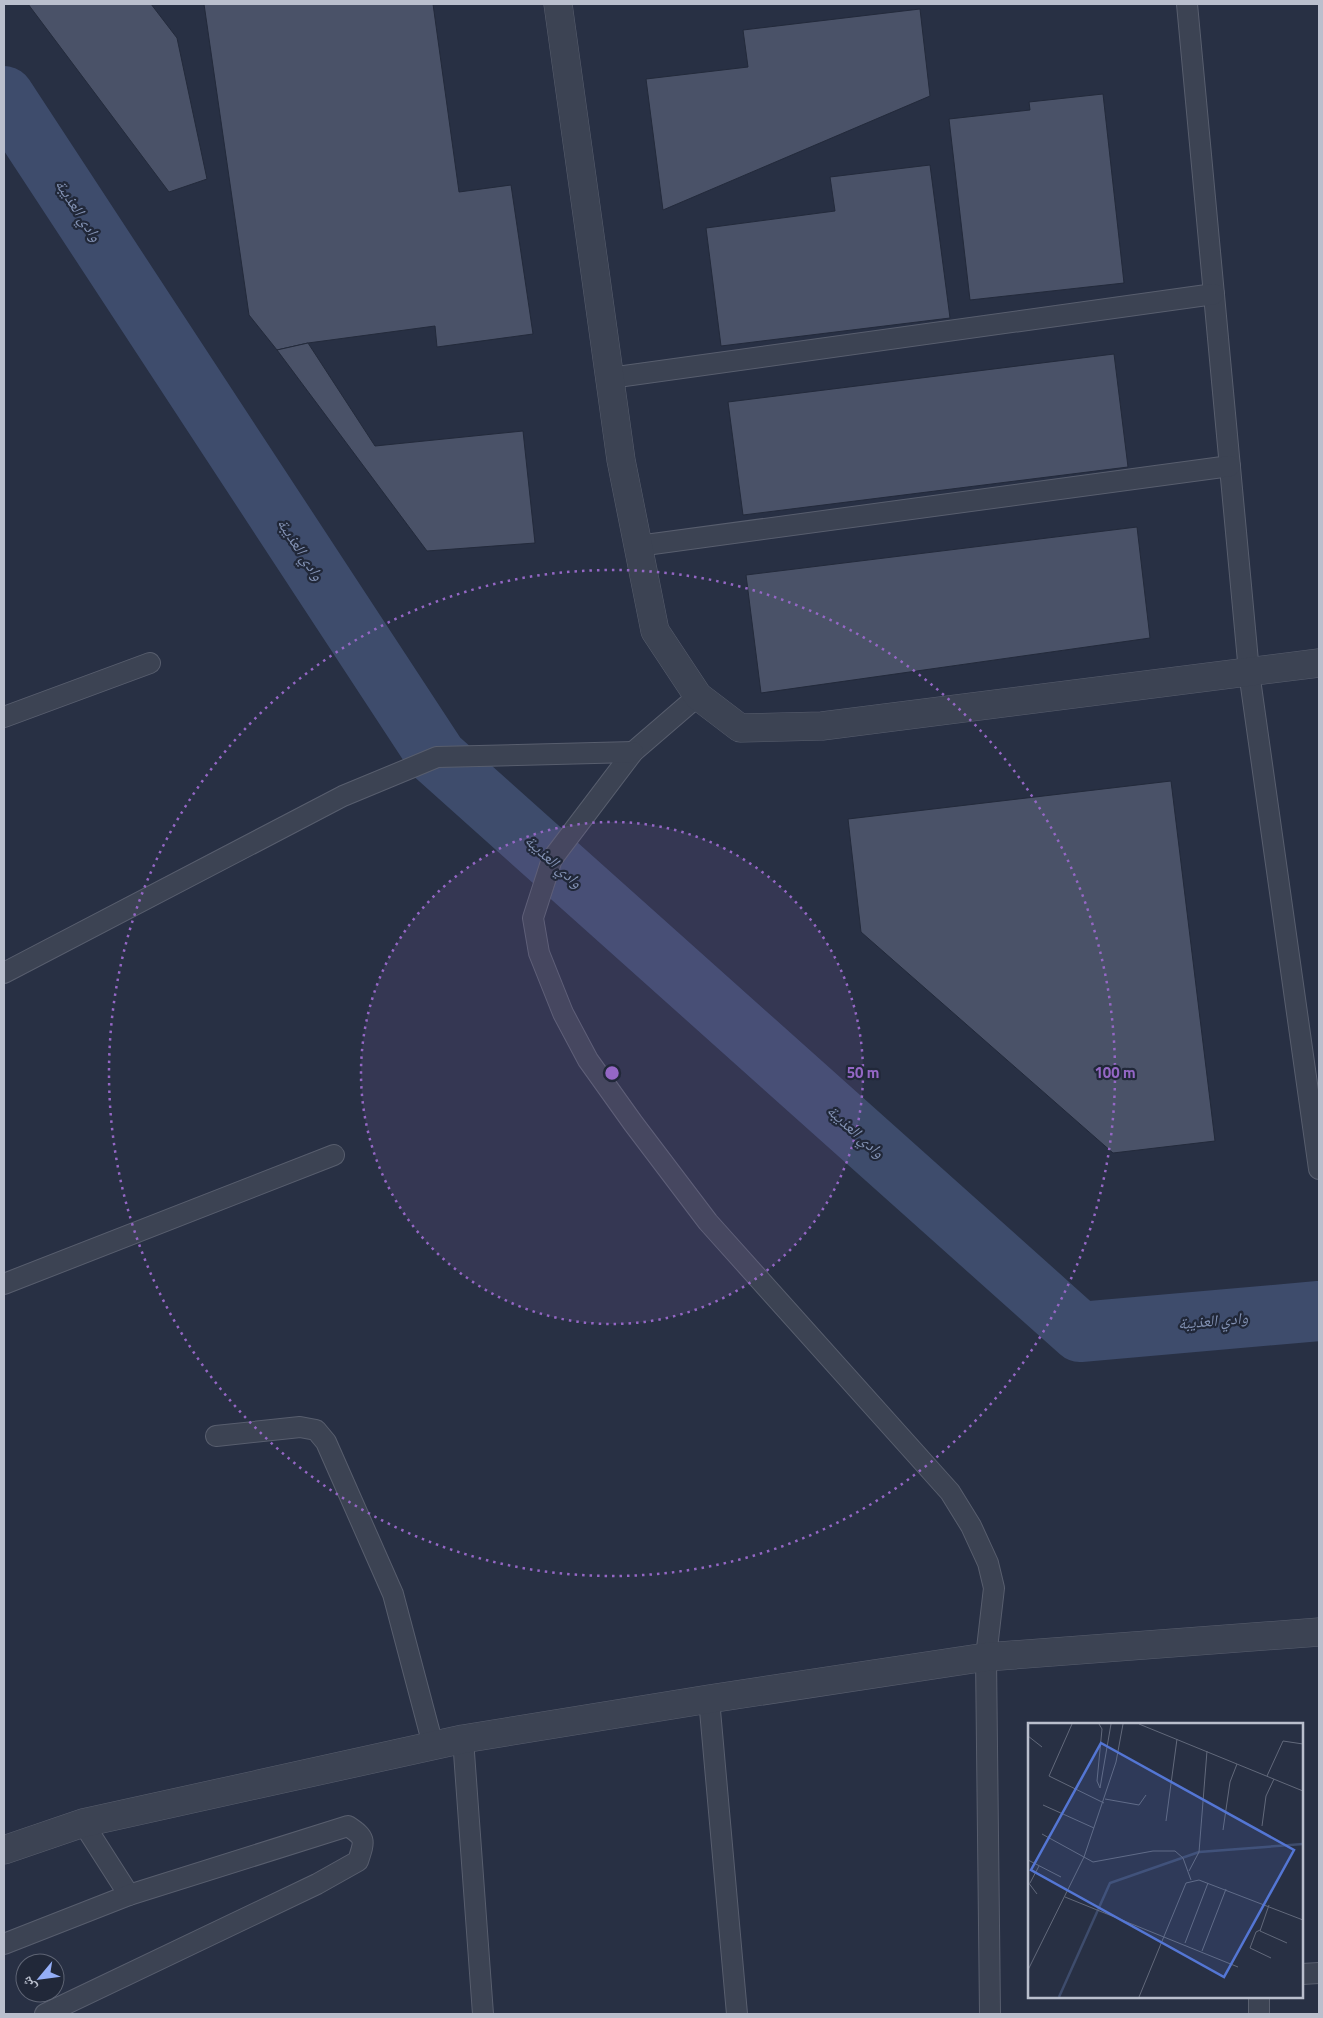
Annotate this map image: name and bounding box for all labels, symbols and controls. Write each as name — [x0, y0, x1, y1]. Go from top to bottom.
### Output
water label: وادي العذيبة — [49, 174, 108, 247]
water label: وادي العذيبة — [271, 513, 330, 586]
water label: وادي العذيبة — [519, 829, 588, 895]
text: 50 m — [847, 1061, 879, 1084]
text: 100 m — [1094, 1061, 1136, 1084]
centre of rings — [603, 1064, 621, 1082]
water label: وادي العذيبة — [821, 1099, 890, 1165]
water label: وادي العذيبة — [1177, 1305, 1250, 1336]
inset map — [1028, 1723, 1303, 1998]
north arrow — [15, 1953, 65, 2003]
text: ش — [15, 1973, 41, 1996]

